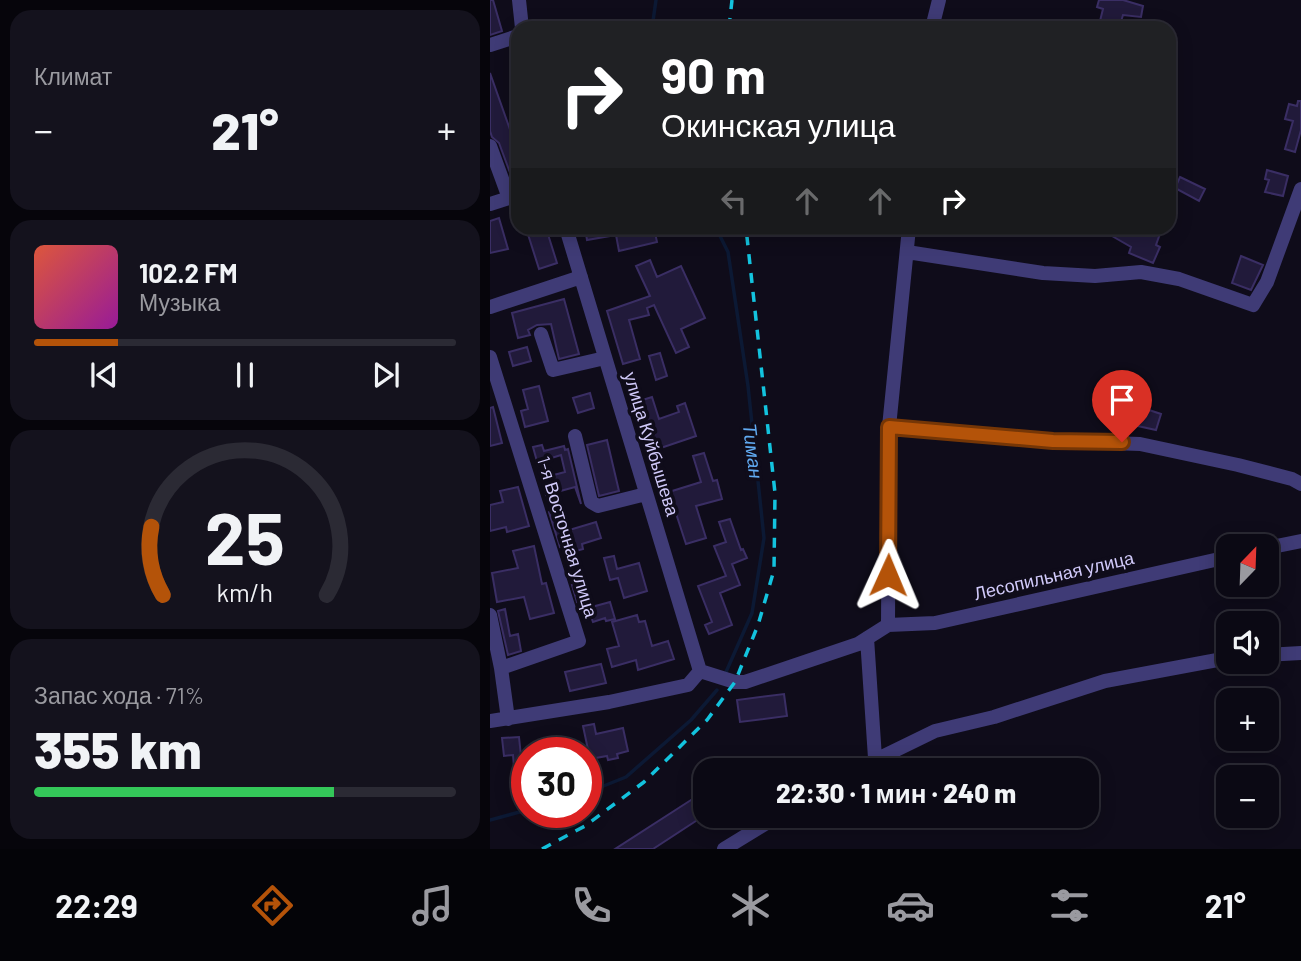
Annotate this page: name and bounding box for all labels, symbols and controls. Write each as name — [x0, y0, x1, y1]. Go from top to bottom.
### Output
text: 90 m — [661, 45, 766, 104]
icon: right — [546, 49, 637, 140]
text: Климат — [34, 62, 112, 90]
text: 21° — [211, 98, 279, 160]
text: Окинская улица — [661, 105, 896, 143]
text: − — [34, 106, 53, 152]
text: + — [437, 106, 456, 152]
icon: left — [715, 182, 753, 220]
icon: ahead — [788, 182, 826, 220]
icon: ahead — [861, 182, 899, 220]
icon: right — [934, 182, 972, 220]
text: 102.2 FM — [139, 257, 238, 288]
text: Музыка — [139, 288, 220, 316]
icon: previous — [85, 356, 123, 394]
icon: pause — [226, 356, 264, 394]
icon: next — [367, 356, 405, 394]
street label: улица Куйбышева — [620, 369, 685, 519]
pin — [1092, 370, 1152, 442]
icon: arrive — [1103, 381, 1141, 419]
water label: Тиман — [739, 422, 768, 480]
street label: 1-я Восточная улица — [533, 453, 603, 621]
text: 25 — [205, 493, 285, 581]
north arrow — [1216, 534, 1279, 597]
map controls — [1216, 534, 1279, 828]
position arrow — [851, 538, 925, 612]
street label: Лесопильная улица — [972, 546, 1137, 604]
text: km/h — [217, 577, 273, 607]
button: sound — [1216, 611, 1279, 674]
text: Запас хода · 71% — [34, 681, 204, 709]
button: + — [1216, 688, 1279, 751]
text: 355 km — [34, 717, 202, 779]
speed limit sign: 30 — [511, 737, 602, 828]
button: − — [1216, 765, 1279, 828]
text: 22:30 · 1 мин · 240 m — [776, 777, 1016, 808]
icon: directions — [248, 881, 297, 930]
icon: music — [408, 881, 457, 930]
icon: phone — [567, 881, 616, 930]
icon: climate — [726, 881, 775, 930]
icon: car — [886, 881, 935, 930]
icon: filters — [1045, 881, 1094, 930]
text: 22:29 — [55, 886, 138, 924]
text: 21° — [1205, 886, 1246, 924]

